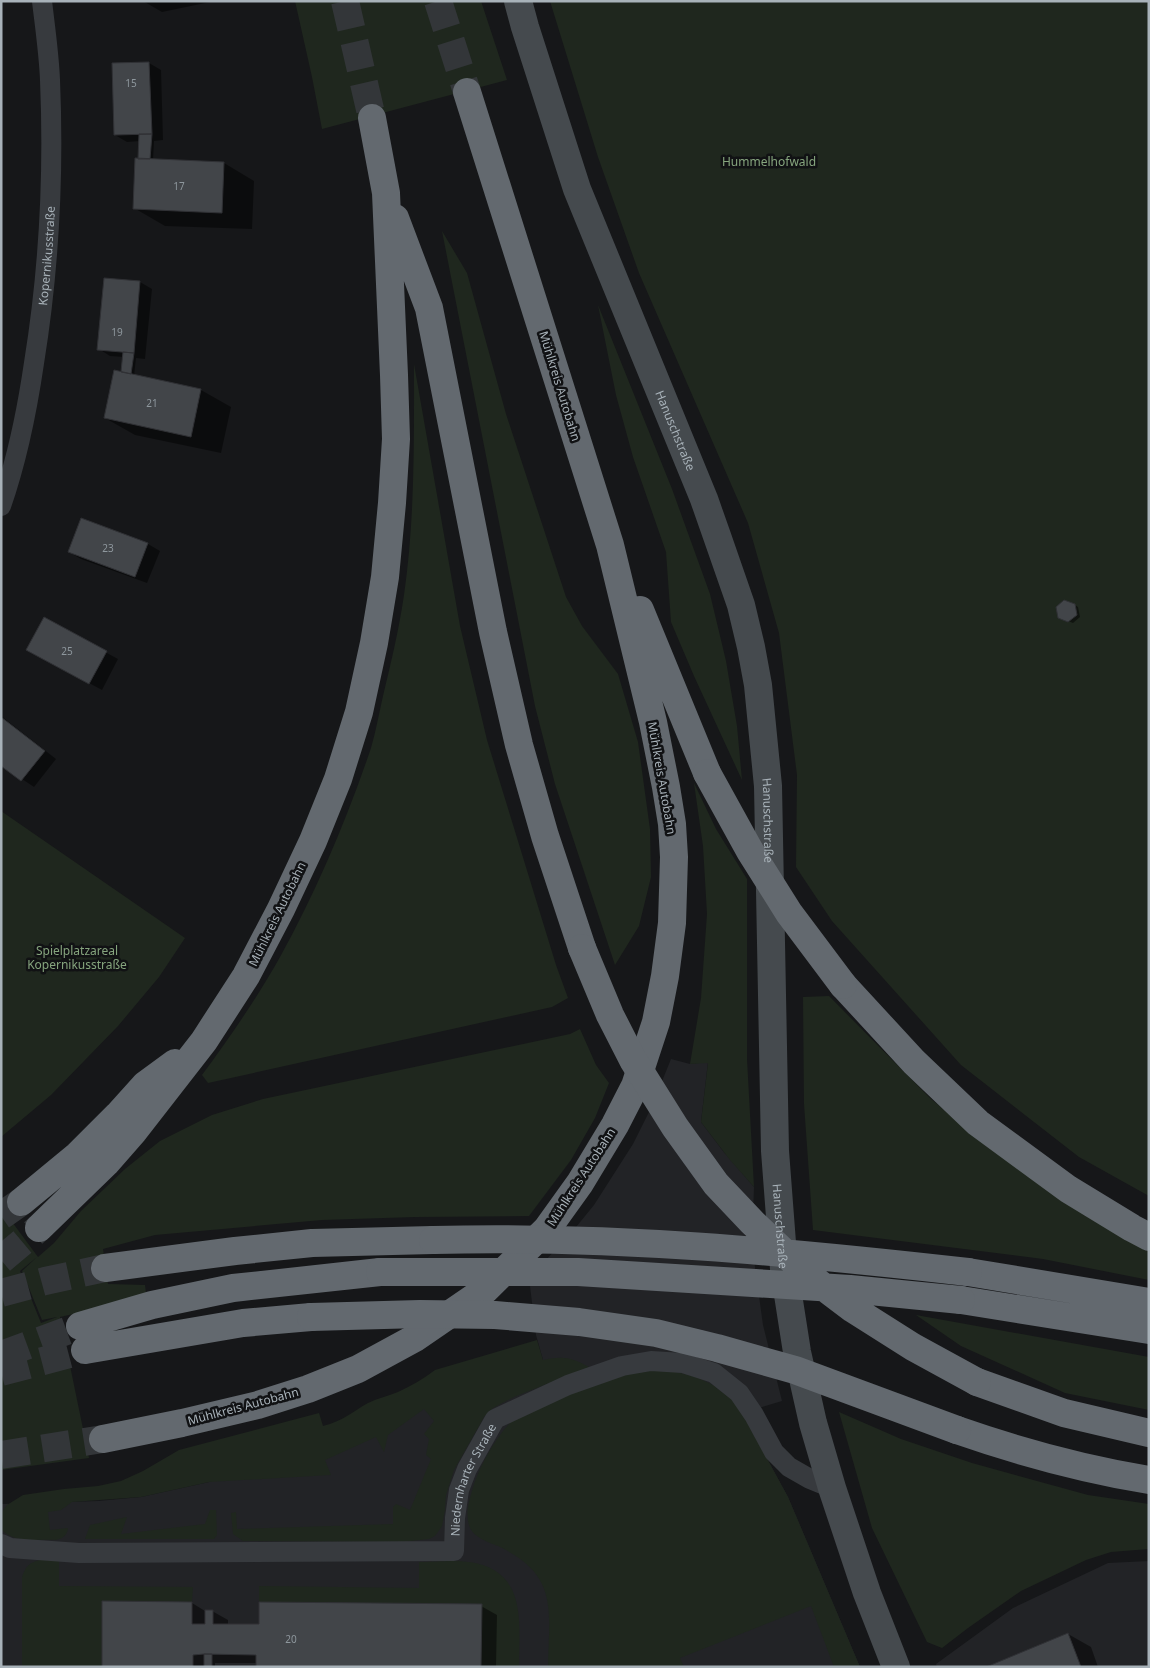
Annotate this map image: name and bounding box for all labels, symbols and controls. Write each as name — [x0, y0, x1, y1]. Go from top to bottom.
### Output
house number: 15 — [125, 76, 137, 90]
park label: Hummelhofwald — [722, 153, 816, 170]
house number: 17 — [173, 179, 185, 193]
street label: Kopernikusstraße — [34, 205, 58, 306]
house number: 19 — [111, 325, 123, 339]
street label: Mühlkreis Autobahn — [535, 329, 585, 443]
street label: Hanuschstraße — [652, 388, 700, 473]
house number: 21 — [146, 396, 158, 410]
house number: 23 — [102, 541, 114, 555]
house number: 25 — [61, 644, 73, 658]
street label: Mühlkreis Autobahn — [644, 720, 680, 836]
street label: Hanuschstraße — [759, 777, 778, 863]
street label: Mühlkreis Autobahn — [244, 859, 310, 969]
park label: Spielplatzareal Kopernikusstraße — [27, 942, 127, 973]
street label: Mühlkreis Autobahn — [543, 1124, 619, 1230]
street label: Hanuschstraße — [769, 1183, 792, 1269]
street label: Mühlkreis Autobahn — [186, 1383, 300, 1429]
street label: Niedernharter Straße — [446, 1420, 500, 1537]
house number: 20 — [285, 1632, 297, 1646]

